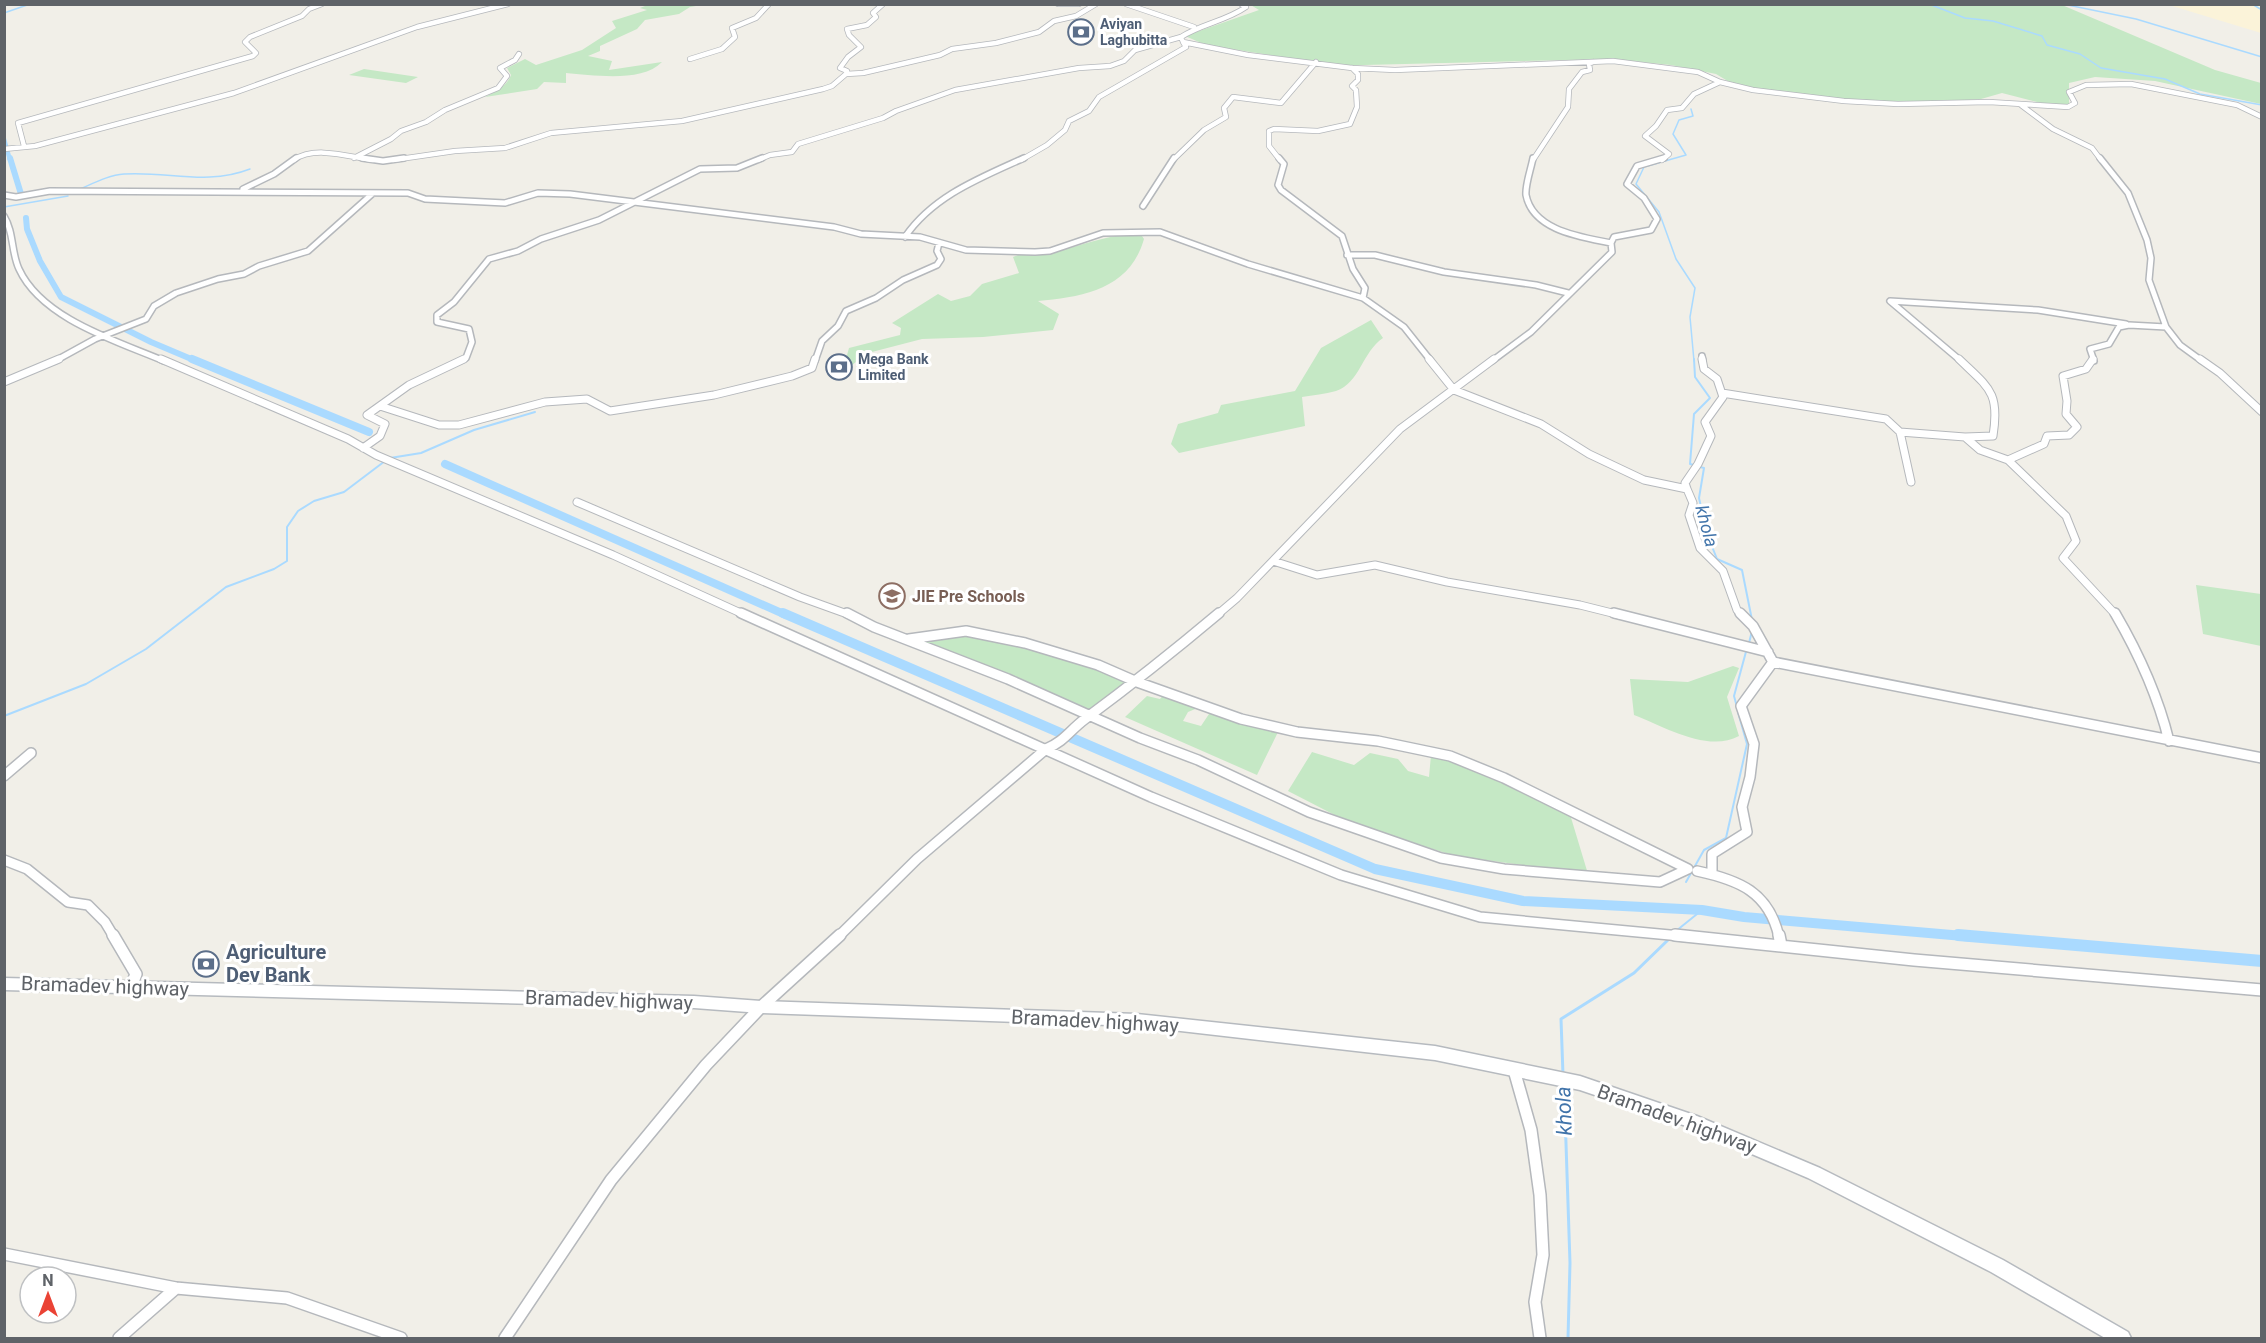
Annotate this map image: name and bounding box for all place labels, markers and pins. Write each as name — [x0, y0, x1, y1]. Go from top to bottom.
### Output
place label: Aviyan Laghubitta — [1100, 16, 1168, 48]
bank icon: Aviyan Laghubitta — [1066, 17, 1096, 47]
place label: Mega Bank Limited — [858, 351, 929, 383]
bank icon: Mega Bank Limited — [824, 352, 854, 382]
school or university icon: JIE Pre Schools — [877, 581, 907, 611]
place label: JIE Pre Schools — [912, 587, 1025, 606]
place label: Agriculture Dev Bank — [226, 940, 327, 987]
bank icon: Agriculture Dev Bank — [191, 949, 221, 979]

